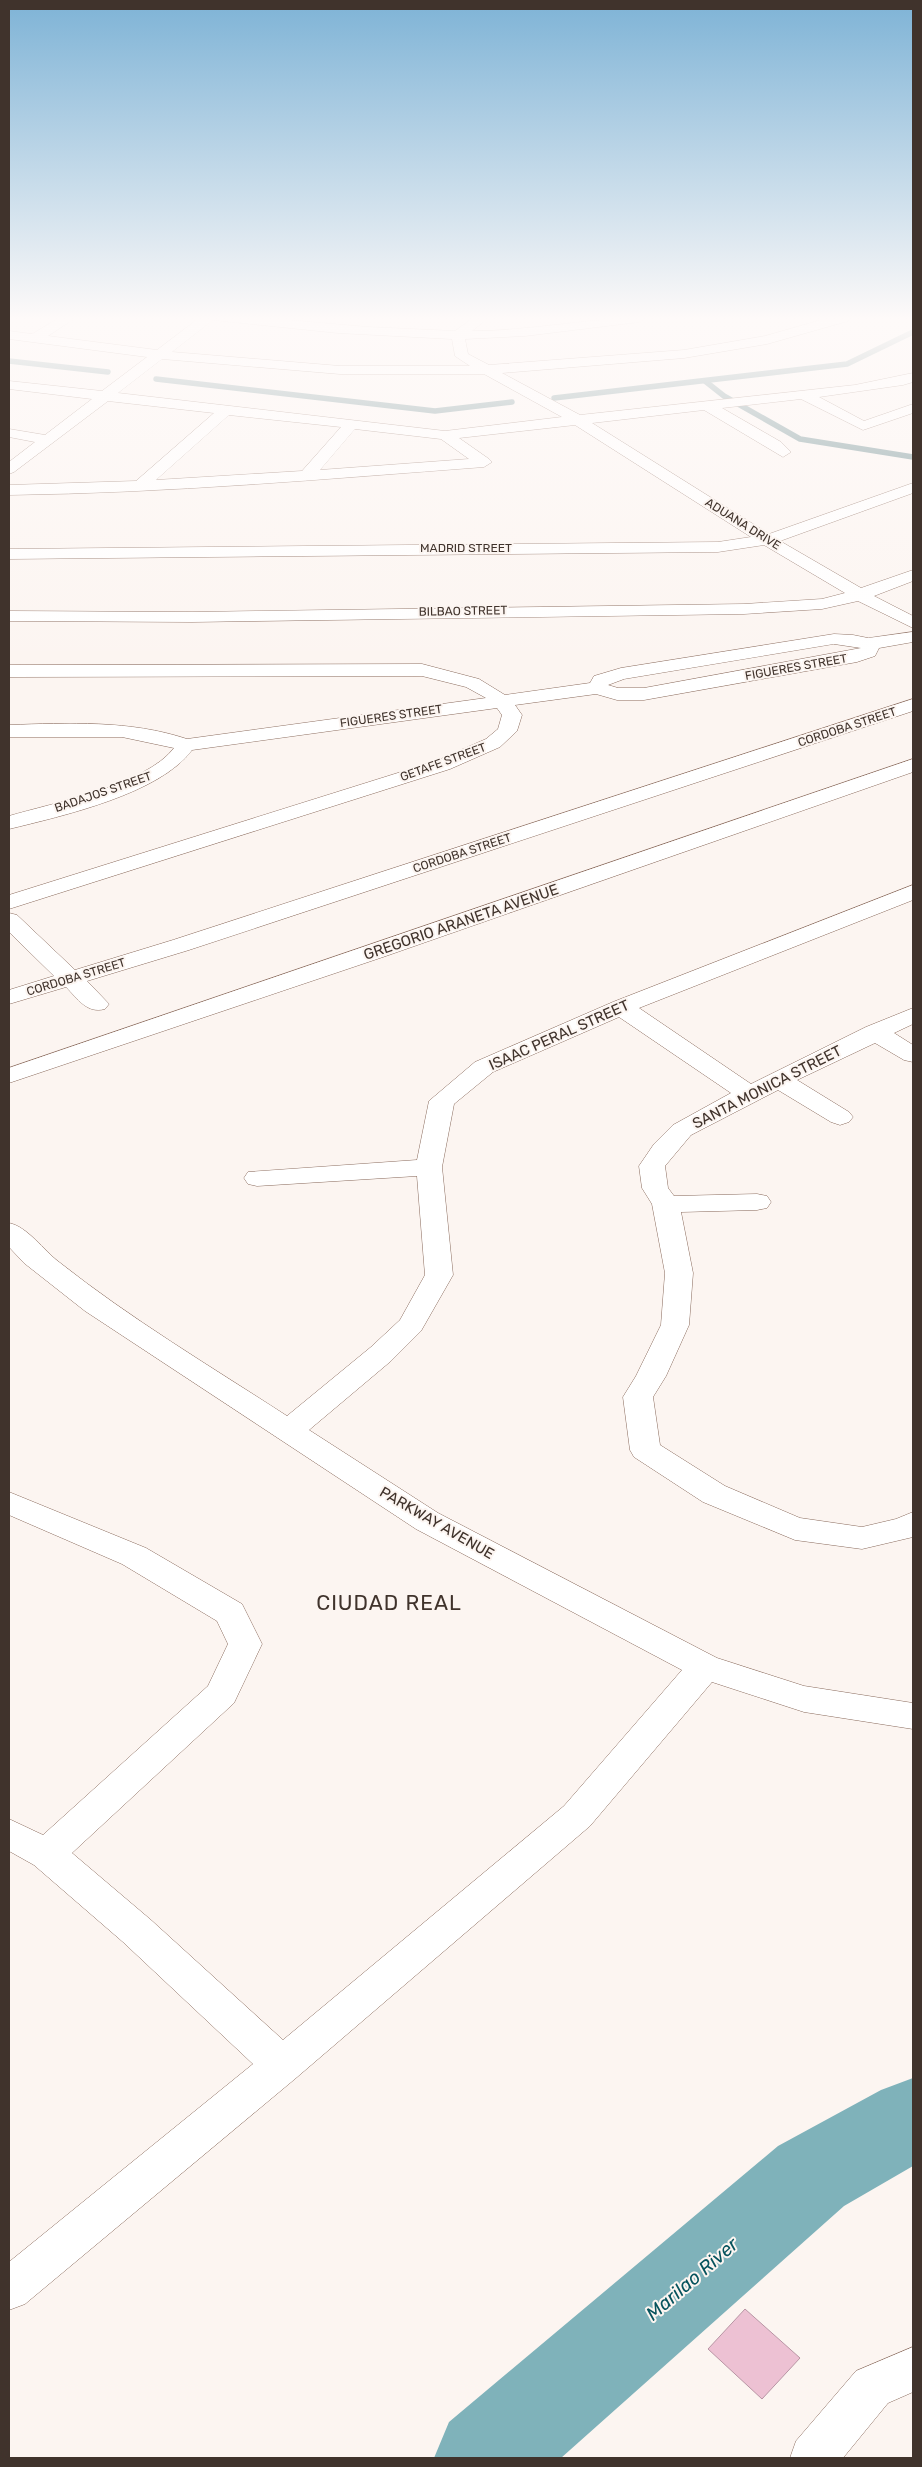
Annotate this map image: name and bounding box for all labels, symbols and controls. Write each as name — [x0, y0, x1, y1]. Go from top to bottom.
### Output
street label: ADUANA DRIVE — [703, 495, 783, 553]
street label: MADRID STREET — [420, 541, 512, 555]
street label: BILBAO STREET — [419, 603, 507, 619]
street label: FIGUERES STREET — [744, 651, 848, 683]
street label: FIGUERES STREET — [339, 702, 443, 730]
street label: CORDOBA STREET — [796, 704, 898, 750]
street label: GETAFE STREET — [398, 740, 488, 784]
street label: BADAJOS STREET — [53, 769, 153, 815]
street label: CORDOBA STREET — [411, 830, 513, 876]
street label: GREGORIO ARANETA AVENUE — [361, 880, 561, 964]
street label: CORDOBA STREET — [25, 955, 127, 999]
street label: ISAAC PERAL STREET — [486, 996, 632, 1074]
street label: SANTA MONICA STREET — [689, 1041, 845, 1132]
street label: PARKWAY AVENUE — [377, 1483, 497, 1563]
district label: CIUDAD REAL — [316, 1590, 462, 1615]
water label: Marilao River — [641, 2232, 743, 2325]

